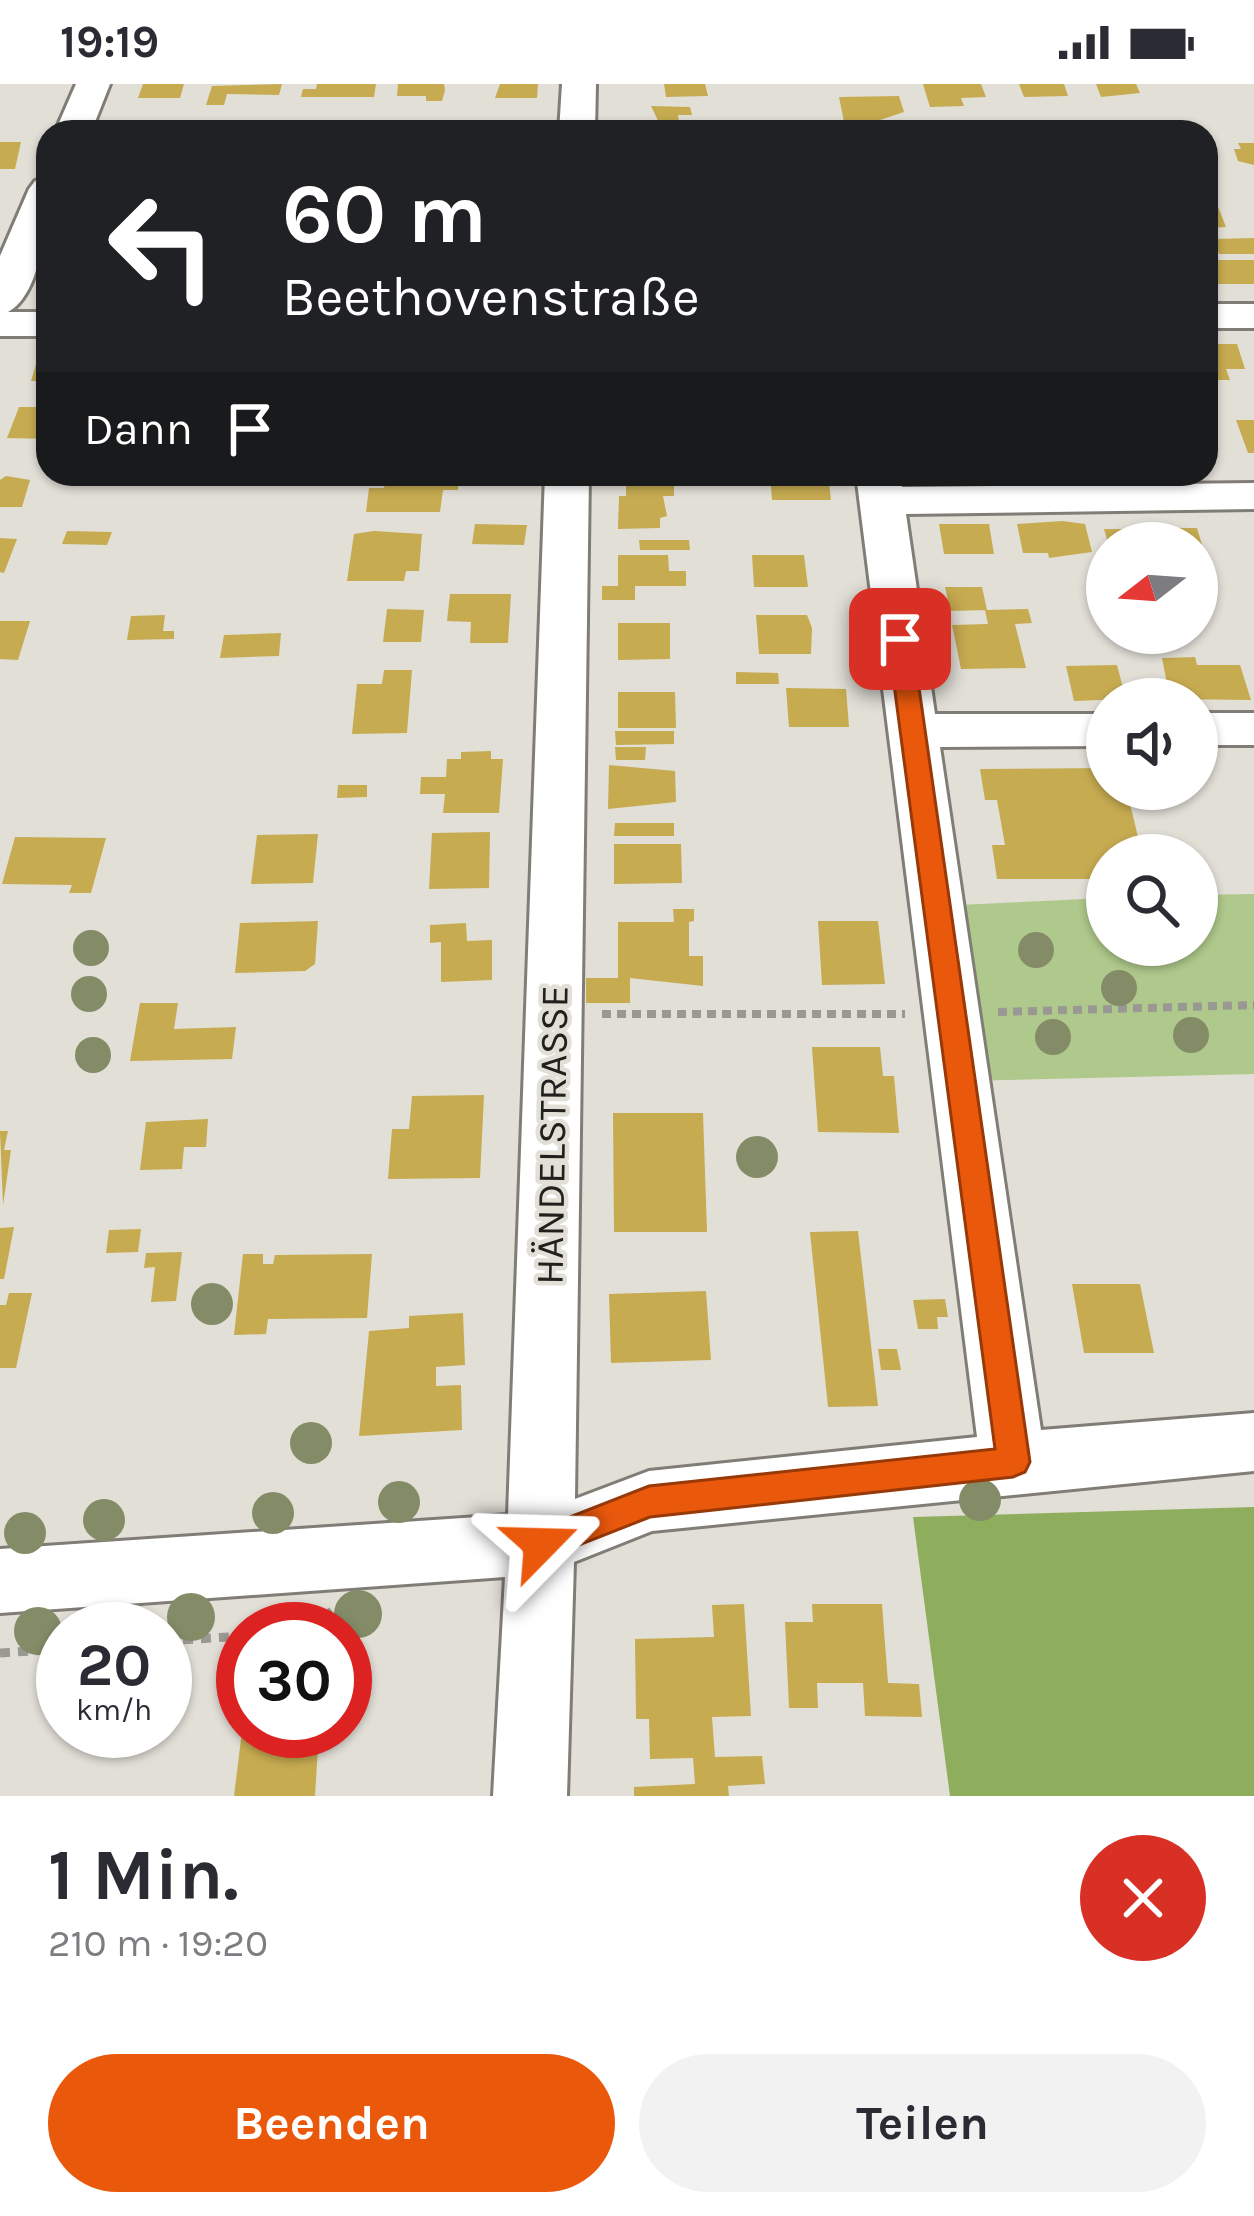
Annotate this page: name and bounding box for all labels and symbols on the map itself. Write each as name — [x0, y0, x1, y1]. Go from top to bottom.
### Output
north arrow — [1086, 522, 1218, 654]
pin — [849, 588, 951, 690]
street label: HÄNDELSTRASSE — [526, 985, 578, 1285]
position arrow — [478, 1481, 604, 1607]
speed limit sign: 30 — [216, 1602, 372, 1758]

